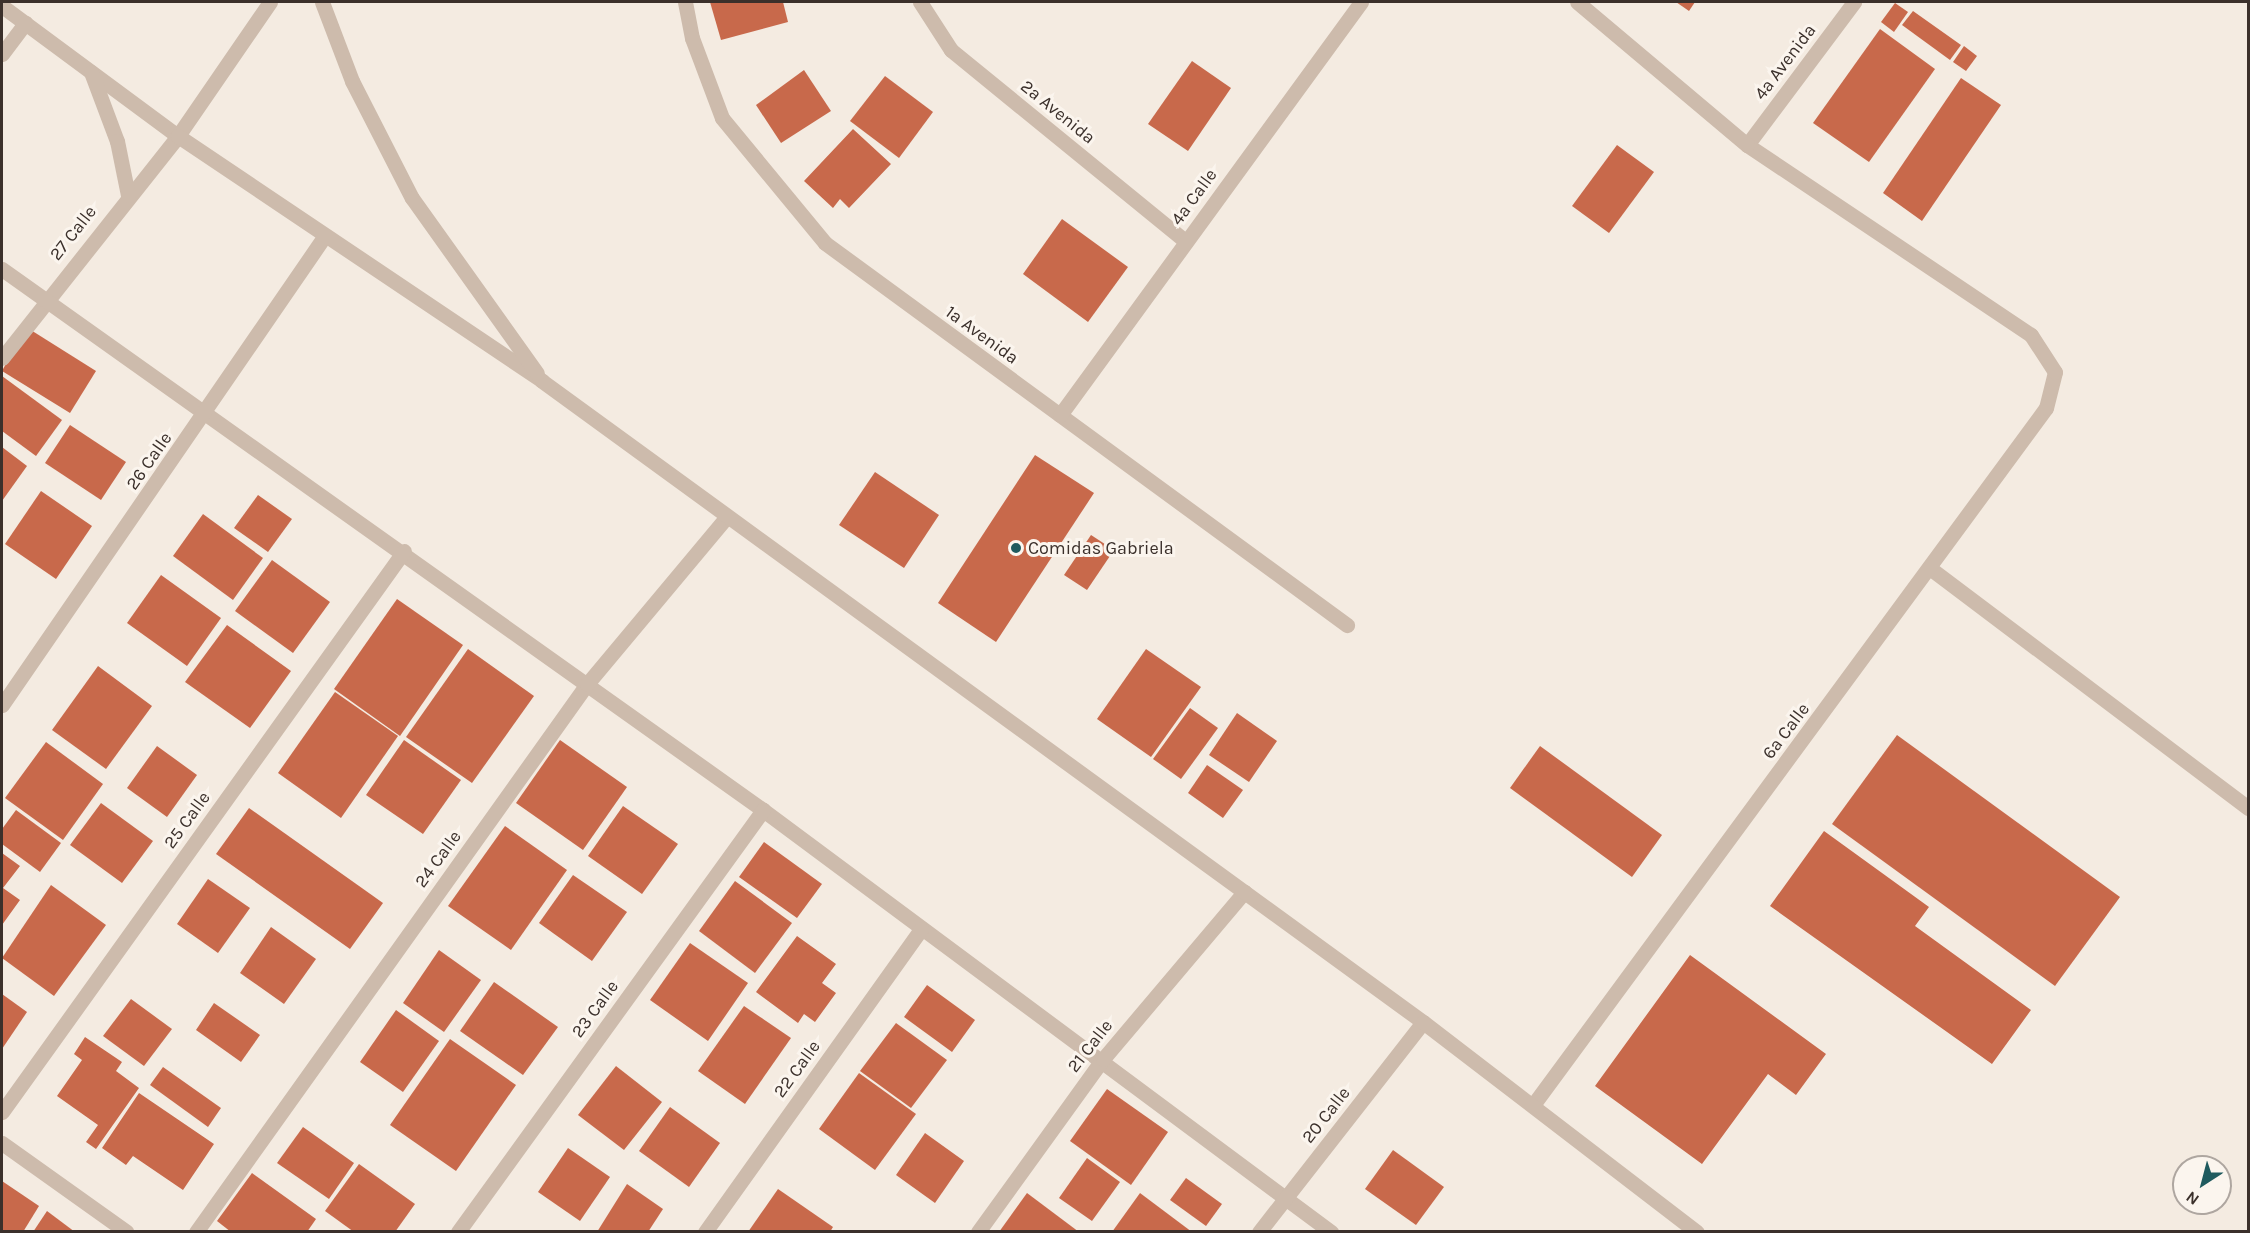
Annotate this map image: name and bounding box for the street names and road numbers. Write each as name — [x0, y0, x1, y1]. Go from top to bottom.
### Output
street label: 4a Avenida — [1750, 20, 1820, 104]
street label: 2a Avenida — [1016, 75, 1100, 149]
street label: 4a Calle — [1166, 165, 1222, 229]
street label: 27 Calle — [45, 201, 101, 265]
street label: 1a Avenida — [941, 301, 1023, 369]
street label: 26 Calle — [121, 428, 177, 494]
street label: 6a Calle — [1758, 699, 1814, 763]
street label: 25 Calle — [159, 787, 215, 853]
street label: 24 Calle — [410, 826, 466, 892]
street label: 23 Calle — [567, 976, 623, 1042]
street label: 21 Calle — [1063, 1015, 1117, 1077]
street label: 22 Calle — [769, 1036, 825, 1102]
street label: 20 Calle — [1297, 1082, 1355, 1148]

